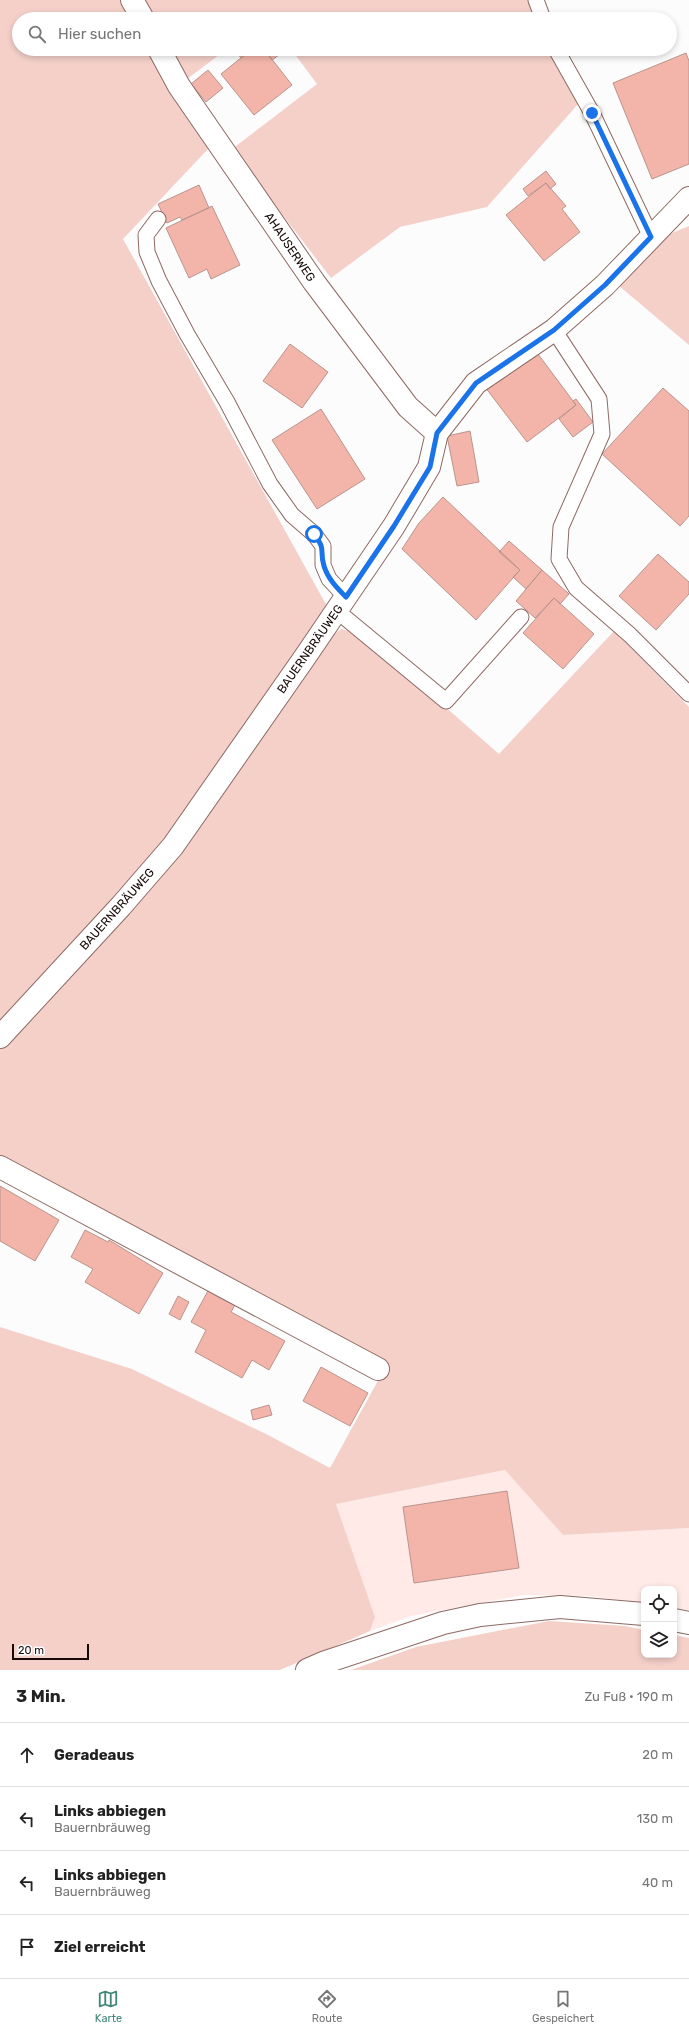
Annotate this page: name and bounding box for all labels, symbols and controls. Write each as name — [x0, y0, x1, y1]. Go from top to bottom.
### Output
search box — [12, 12, 677, 56]
icon: search — [26, 23, 48, 45]
text: Hier suchen — [58, 25, 141, 43]
route end — [583, 104, 601, 122]
street label: AHAUSERWEG — [262, 210, 318, 284]
route start — [305, 525, 323, 543]
street label: BAUERNBRÄUWEG — [274, 602, 346, 696]
street label: BAUERNBRÄUWEG — [77, 865, 157, 953]
map controls — [641, 1586, 677, 1658]
button: locate — [641, 1586, 677, 1622]
button: layers — [641, 1622, 677, 1658]
scale bar — [12, 1642, 89, 1661]
text: 20 m — [18, 1644, 44, 1657]
text: 3 Min. — [16, 1686, 66, 1706]
text: Zu Fuß · 190 m — [585, 1689, 673, 1704]
icon: ahead — [16, 1744, 38, 1766]
text: Geradeaus — [54, 1746, 134, 1764]
text: 20 m — [642, 1747, 673, 1762]
text: Links abbiegen — [54, 1802, 166, 1820]
icon: left — [16, 1808, 38, 1830]
text: 130 m — [637, 1811, 673, 1826]
text: Bauernbräuweg — [54, 1820, 151, 1835]
text: Links abbiegen — [54, 1866, 166, 1884]
icon: left — [16, 1872, 38, 1894]
text: 40 m — [642, 1875, 673, 1890]
text: Bauernbräuweg — [54, 1884, 151, 1899]
icon: arrive — [16, 1936, 38, 1958]
text: Ziel erreicht — [54, 1938, 146, 1956]
tab: Karte — [95, 1988, 122, 2025]
tab: Route — [312, 1988, 342, 2025]
tab: Gespeichert — [532, 1988, 594, 2025]

